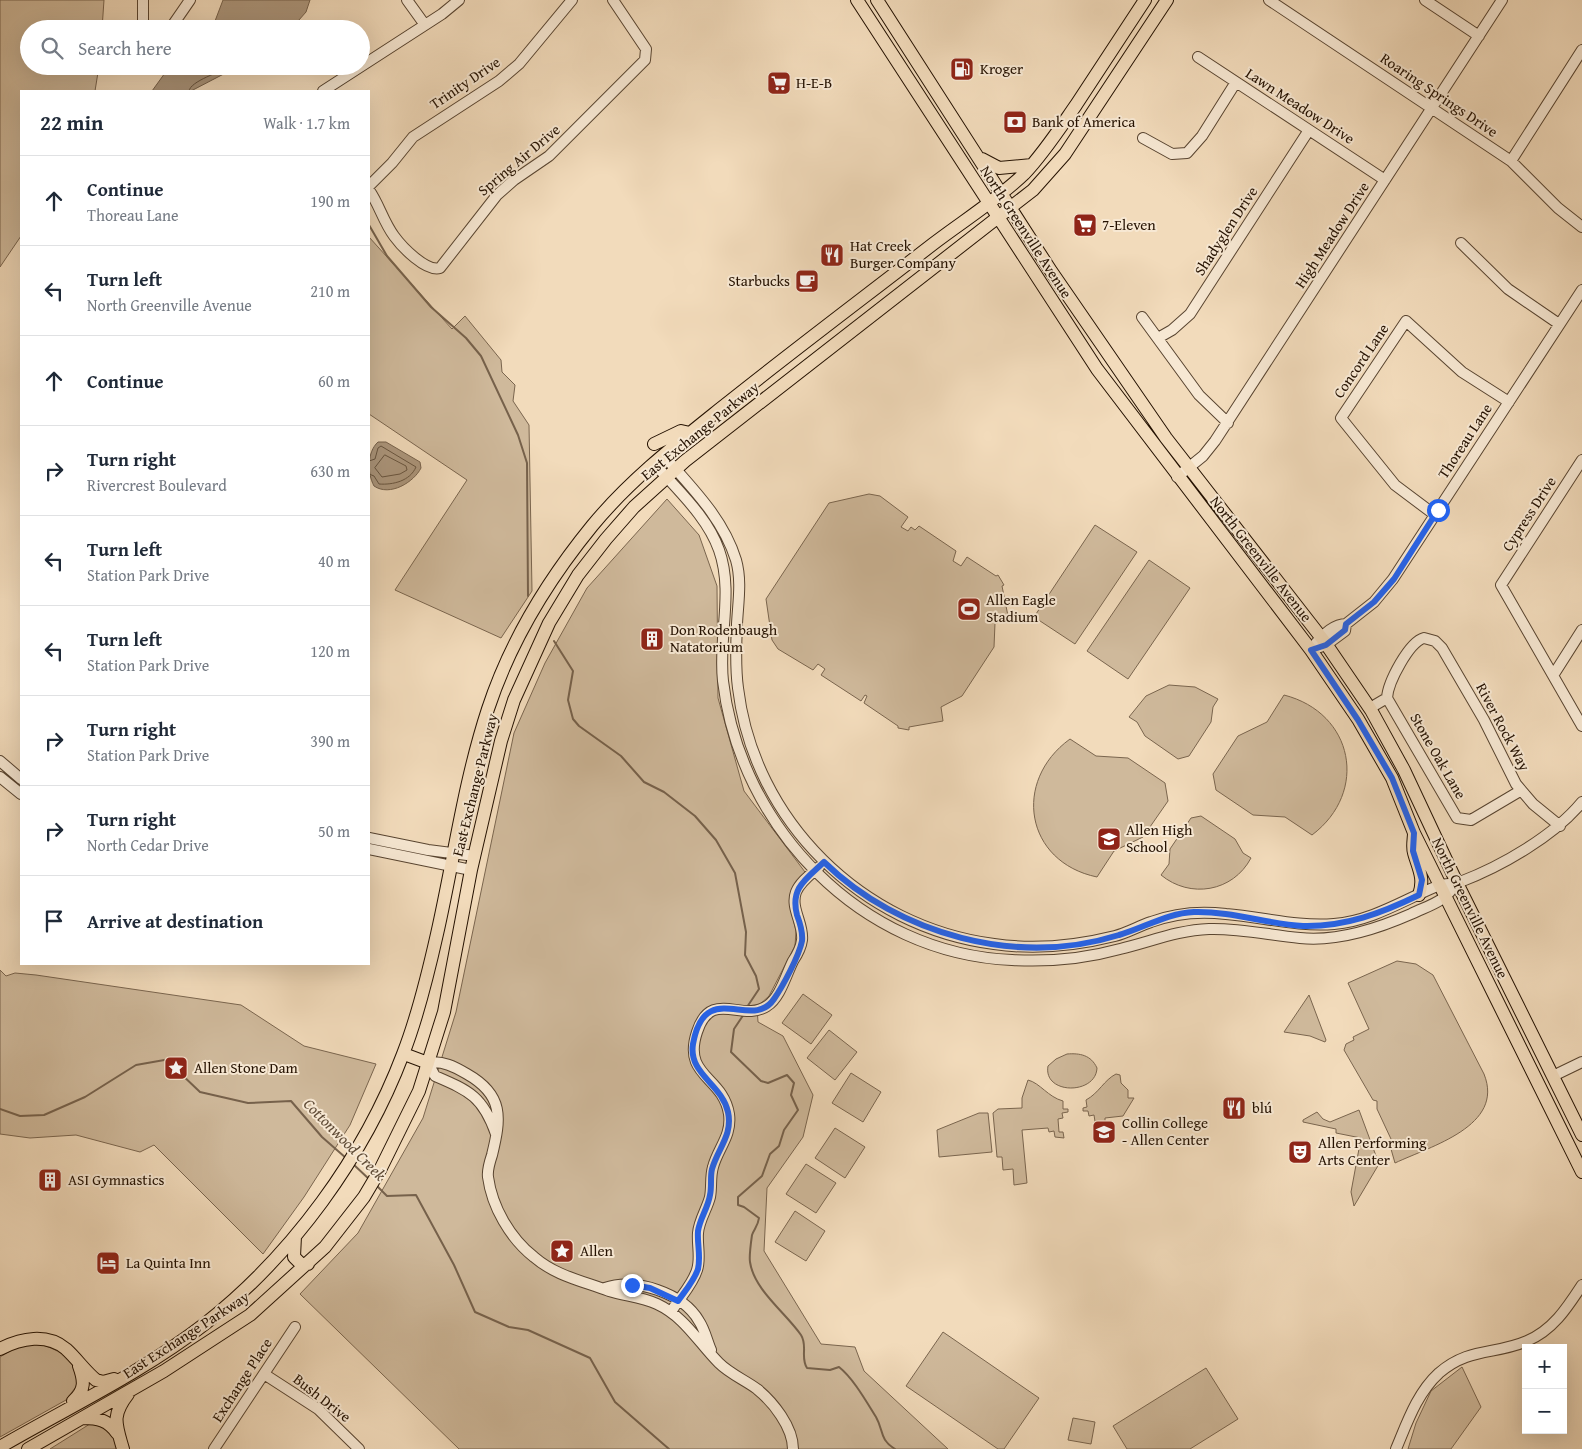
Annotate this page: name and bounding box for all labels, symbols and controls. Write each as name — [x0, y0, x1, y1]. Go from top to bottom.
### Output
search box — [20, 20, 370, 75]
icon: search — [38, 34, 66, 62]
text: Search here — [78, 34, 172, 62]
street label: Roaring Springs Drive — [1376, 47, 1502, 142]
street label: Trinity Drive — [425, 51, 504, 114]
fuel station icon: Kroger — [949, 56, 975, 82]
place label: Kroger — [980, 58, 1023, 79]
street label: Lawn Meadow Drive — [1242, 62, 1359, 149]
supermarket icon: H-E-B — [766, 70, 792, 96]
place label: H-E-B — [796, 72, 832, 93]
text: 22 min — [40, 107, 103, 138]
bank icon: Bank of America — [1002, 109, 1028, 135]
text: Walk · 1.7 km — [263, 111, 350, 135]
place label: Bank of America — [1032, 111, 1135, 132]
street label: Spring Air Drive — [473, 119, 564, 200]
street label: North Greenville Avenue — [976, 161, 1077, 302]
text: Continue — [87, 175, 164, 203]
street label: High Meadow Drive — [1289, 178, 1374, 292]
street label: Shadyglen Drive — [1189, 182, 1262, 279]
icon: ahead — [40, 187, 68, 215]
text: 190 m — [310, 189, 350, 213]
text: Thoreau Lane — [87, 203, 179, 227]
supermarket icon: 7-Eleven — [1072, 212, 1098, 238]
place label: 7-Eleven — [1102, 214, 1156, 235]
place label: Hat Creek Burger Company — [850, 235, 956, 273]
restaurant icon: Hat Creek Burger Company — [819, 242, 845, 268]
text: Turn left — [87, 265, 162, 293]
cafe icon: Starbucks — [794, 268, 820, 294]
place label: Starbucks — [728, 270, 790, 291]
icon: left — [40, 277, 68, 305]
text: 210 m — [310, 279, 350, 303]
text: North Greenville Avenue — [87, 293, 252, 317]
street label: Concord Lane — [1328, 319, 1393, 402]
icon: ahead — [40, 367, 68, 395]
text: Continue — [87, 367, 164, 395]
text: 60 m — [318, 369, 350, 393]
street label: East Exchange Parkway — [636, 376, 764, 485]
street label: Thoreau Lane — [1432, 399, 1497, 482]
text: Turn right — [87, 445, 176, 473]
icon: right — [40, 457, 68, 485]
text: 630 m — [310, 459, 350, 483]
street label: Cypress Drive — [1496, 472, 1561, 555]
text: Rivercrest Boulevard — [87, 473, 227, 497]
street label: North Greenville Avenue — [1206, 491, 1317, 626]
route start — [1427, 499, 1450, 522]
text: Turn left — [87, 535, 162, 563]
icon: left — [40, 547, 68, 575]
text: 40 m — [318, 549, 350, 573]
text: Station Park Drive — [87, 563, 209, 587]
place label: Allen Eagle Stadium — [986, 589, 1056, 627]
sports icon: Allen Eagle Stadium — [956, 596, 982, 622]
place label: Don Rodenbaugh Natatorium — [670, 619, 778, 657]
text: Turn left — [87, 625, 162, 653]
building icon: Don Rodenbaugh Natatorium — [639, 626, 665, 652]
icon: left — [40, 637, 68, 665]
text: 120 m — [310, 639, 350, 663]
text: Station Park Drive — [87, 653, 209, 677]
street label: River Rock Way — [1471, 679, 1536, 775]
street label: Stone Oak Lane — [1405, 709, 1472, 803]
street label: East Exchange Parkway — [447, 711, 503, 859]
text: Turn right — [87, 715, 176, 743]
icon: right — [40, 727, 68, 755]
text: 390 m — [310, 729, 350, 753]
text: Station Park Drive — [87, 743, 209, 767]
text: Turn right — [87, 805, 176, 833]
icon: right — [40, 817, 68, 845]
text: 50 m — [318, 819, 350, 843]
place label: Allen High School — [1126, 819, 1193, 857]
school or university icon: Allen High School — [1096, 826, 1122, 852]
text: North Cedar Drive — [87, 833, 209, 857]
street label: North Greenville Avenue — [1427, 834, 1514, 982]
icon: arrive — [40, 907, 68, 935]
text: Arrive at destination — [87, 907, 263, 935]
place icon: Allen Stone Dam — [163, 1055, 189, 1081]
place label: Allen Stone Dam — [194, 1057, 299, 1078]
water label: Cottonwood Creek — [298, 1092, 392, 1186]
restaurant icon: blú — [1221, 1095, 1247, 1121]
place label: blú — [1252, 1097, 1273, 1118]
place label: Collin College - Allen Center — [1122, 1112, 1209, 1150]
school or university icon: Collin College - Allen Center — [1091, 1119, 1117, 1145]
place label: Allen Performing Arts Center — [1318, 1132, 1427, 1170]
theatre icon: Allen Performing Arts Center — [1287, 1139, 1313, 1165]
building icon: ASI Gymnastics — [37, 1167, 63, 1193]
place label: ASI Gymnastics — [68, 1169, 165, 1190]
place icon: Allen — [549, 1238, 575, 1264]
place label: Allen — [580, 1240, 614, 1261]
hotel icon: La Quinta Inn — [95, 1250, 121, 1276]
place label: La Quinta Inn — [126, 1252, 211, 1273]
route end — [621, 1274, 644, 1297]
street label: East Exchange Parkway — [119, 1286, 253, 1383]
street label: Exchange Place — [207, 1334, 277, 1426]
map controls — [1522, 1344, 1567, 1434]
button: + — [1522, 1344, 1567, 1389]
street label: Bush Drive — [289, 1368, 356, 1427]
button: − — [1522, 1389, 1567, 1434]

